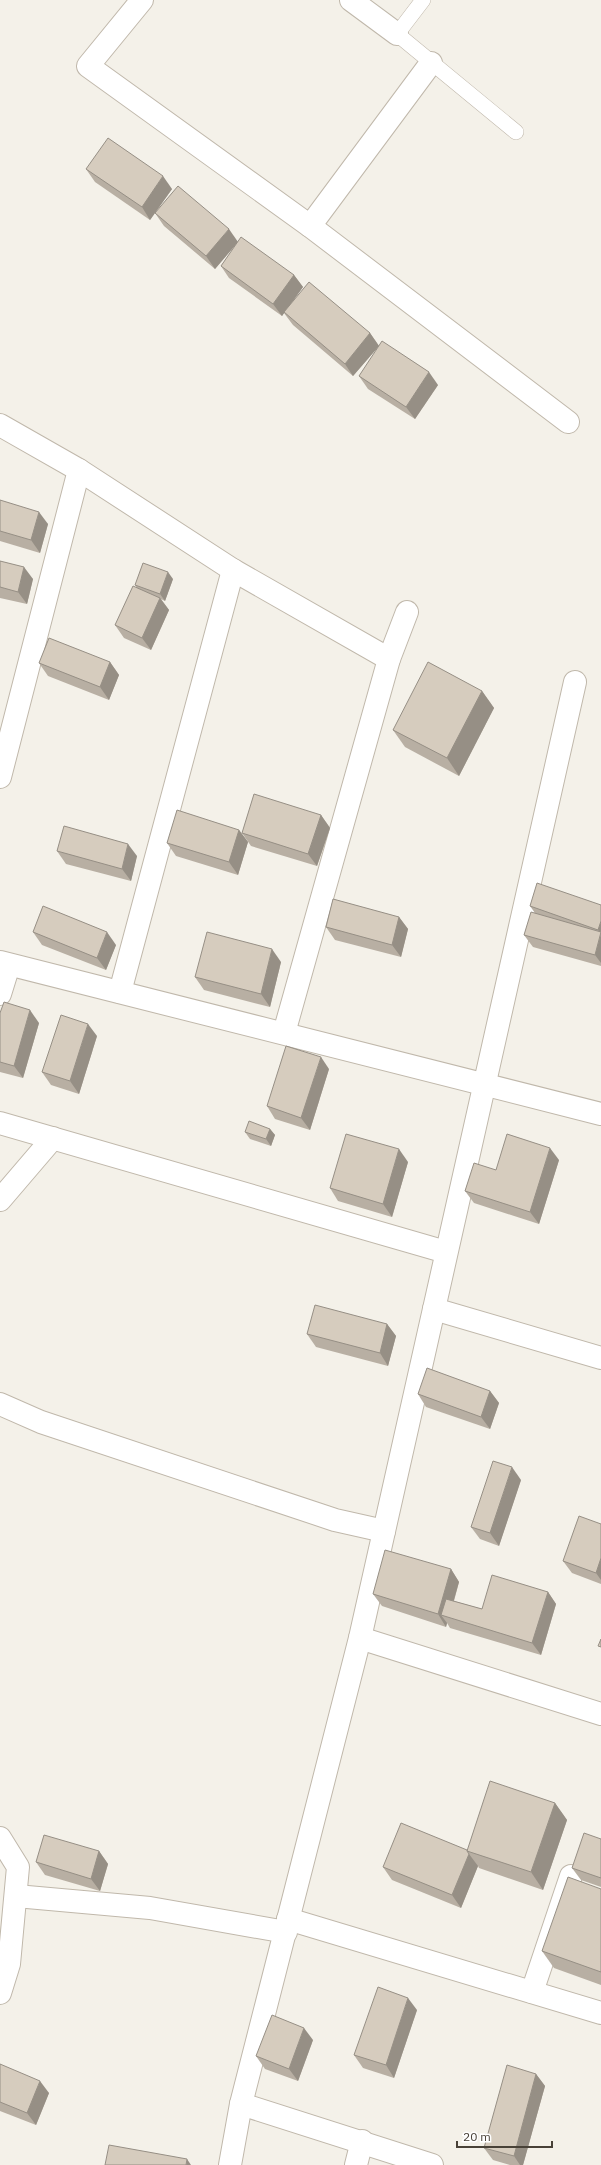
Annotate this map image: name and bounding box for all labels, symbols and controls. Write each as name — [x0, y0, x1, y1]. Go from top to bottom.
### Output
scale bar — [457, 2123, 552, 2149]
text: 20 m — [463, 2129, 491, 2144]

